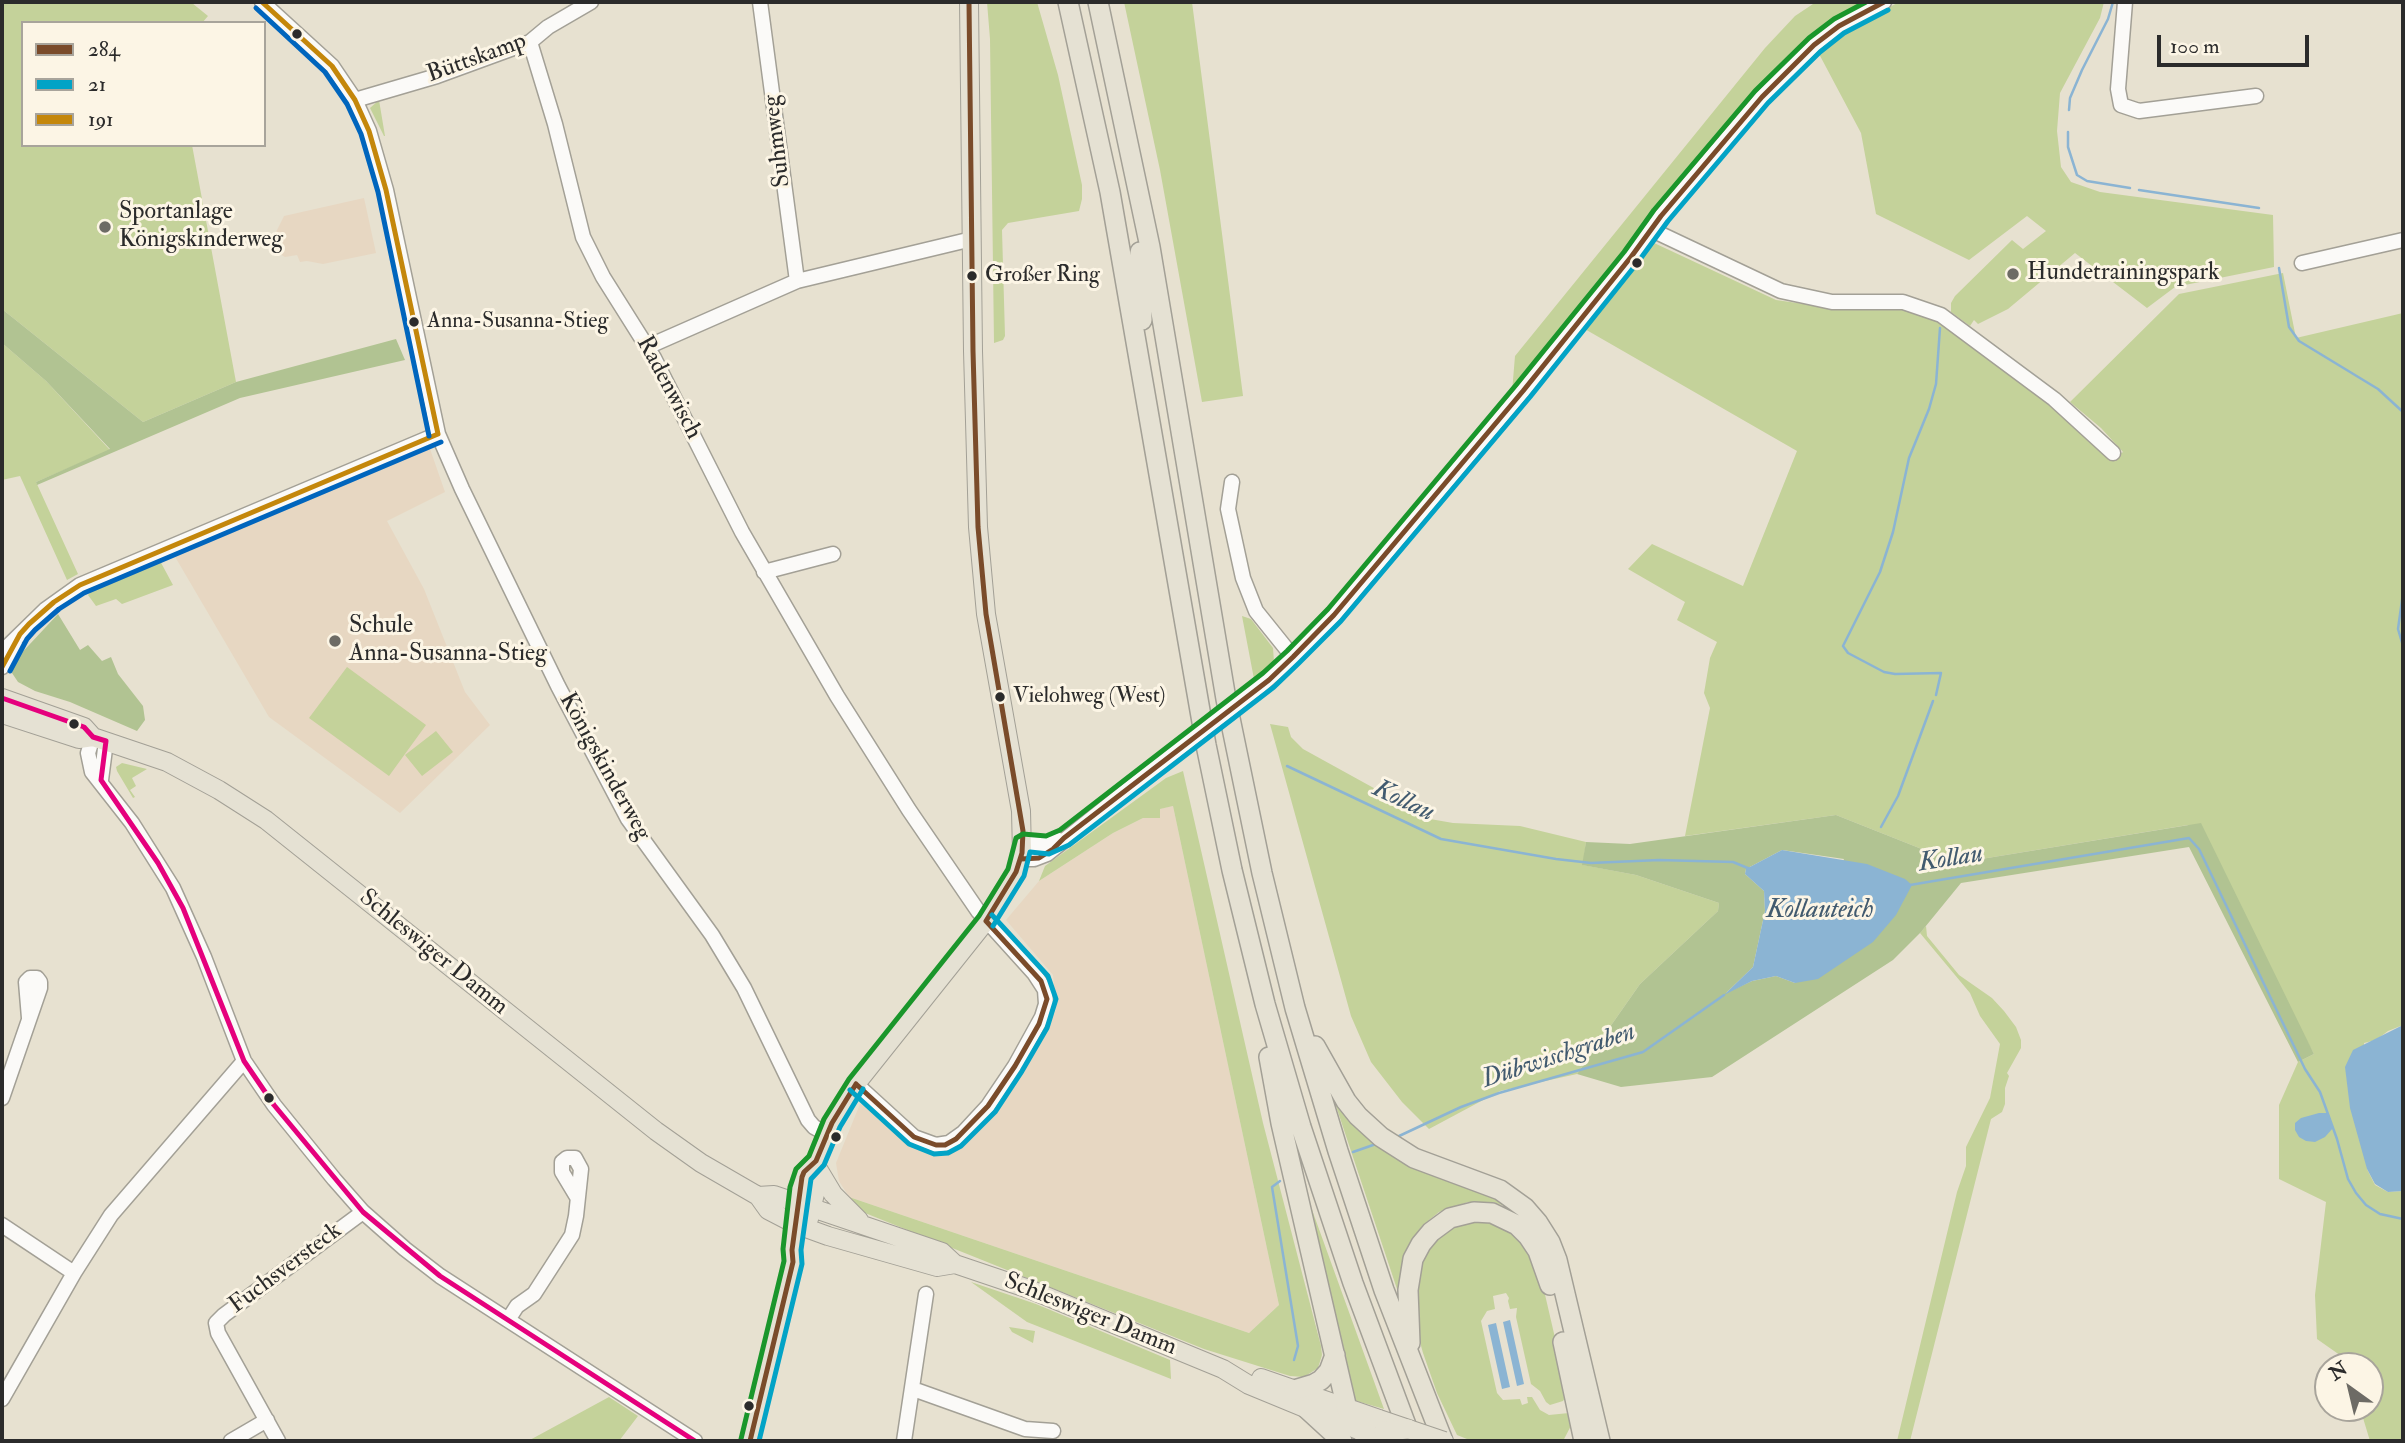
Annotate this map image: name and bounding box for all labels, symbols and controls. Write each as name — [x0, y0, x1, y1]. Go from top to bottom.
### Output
legend — [21, 21, 266, 147]
scale bar — [2160, 21, 2312, 65]
unlabelled marker — [290, 27, 304, 41]
street label: Büttskamp — [423, 28, 531, 90]
text: 100 m — [2170, 33, 2220, 60]
text: 284 — [88, 36, 120, 63]
text: 21 — [88, 71, 106, 98]
street label: Suhmweg — [758, 93, 798, 189]
text: 191 — [88, 106, 114, 133]
place label: Sportanlage Königskinderweg — [119, 199, 283, 255]
marker: Sportanlage Königskinderweg — [97, 219, 113, 235]
unlabelled marker — [1630, 256, 1644, 270]
place label: Hundetrainingspark — [2027, 260, 2220, 288]
place label: Großer Ring — [985, 263, 1100, 289]
marker: Hundetrainingspark — [2005, 266, 2021, 282]
marker: Großer Ring — [965, 269, 979, 283]
place label: Anna-Susanna-Stieg — [427, 309, 608, 335]
marker: Anna-Susanna-Stieg — [407, 315, 421, 329]
street label: Radenwisch — [629, 332, 707, 444]
place label: Schule Anna-Susanna-Stieg — [349, 613, 547, 669]
marker: Schule Anna-Susanna-Stieg — [327, 633, 343, 649]
place label: Vielohweg (West) — [1013, 684, 1166, 710]
street label: Königskinderweg — [552, 688, 656, 846]
marker: Vielohweg (West) — [993, 690, 1007, 704]
unlabelled marker — [67, 717, 81, 731]
water label: Kollau — [1367, 774, 1439, 830]
water label: Kollau — [1917, 840, 1985, 880]
street label: Schleswiger Damm — [353, 884, 513, 1022]
water label: Kollauteich — [1766, 895, 1874, 927]
water label: Dübwischgraben — [1478, 1018, 1640, 1096]
unlabelled marker — [262, 1091, 276, 1105]
unlabelled marker — [829, 1130, 843, 1144]
street label: Fuchsversteck — [224, 1217, 348, 1321]
street label: Schleswiger Damm — [999, 1267, 1181, 1363]
north arrow — [2314, 1352, 2384, 1422]
text: N — [2325, 1357, 2352, 1386]
unlabelled marker — [742, 1399, 756, 1413]

